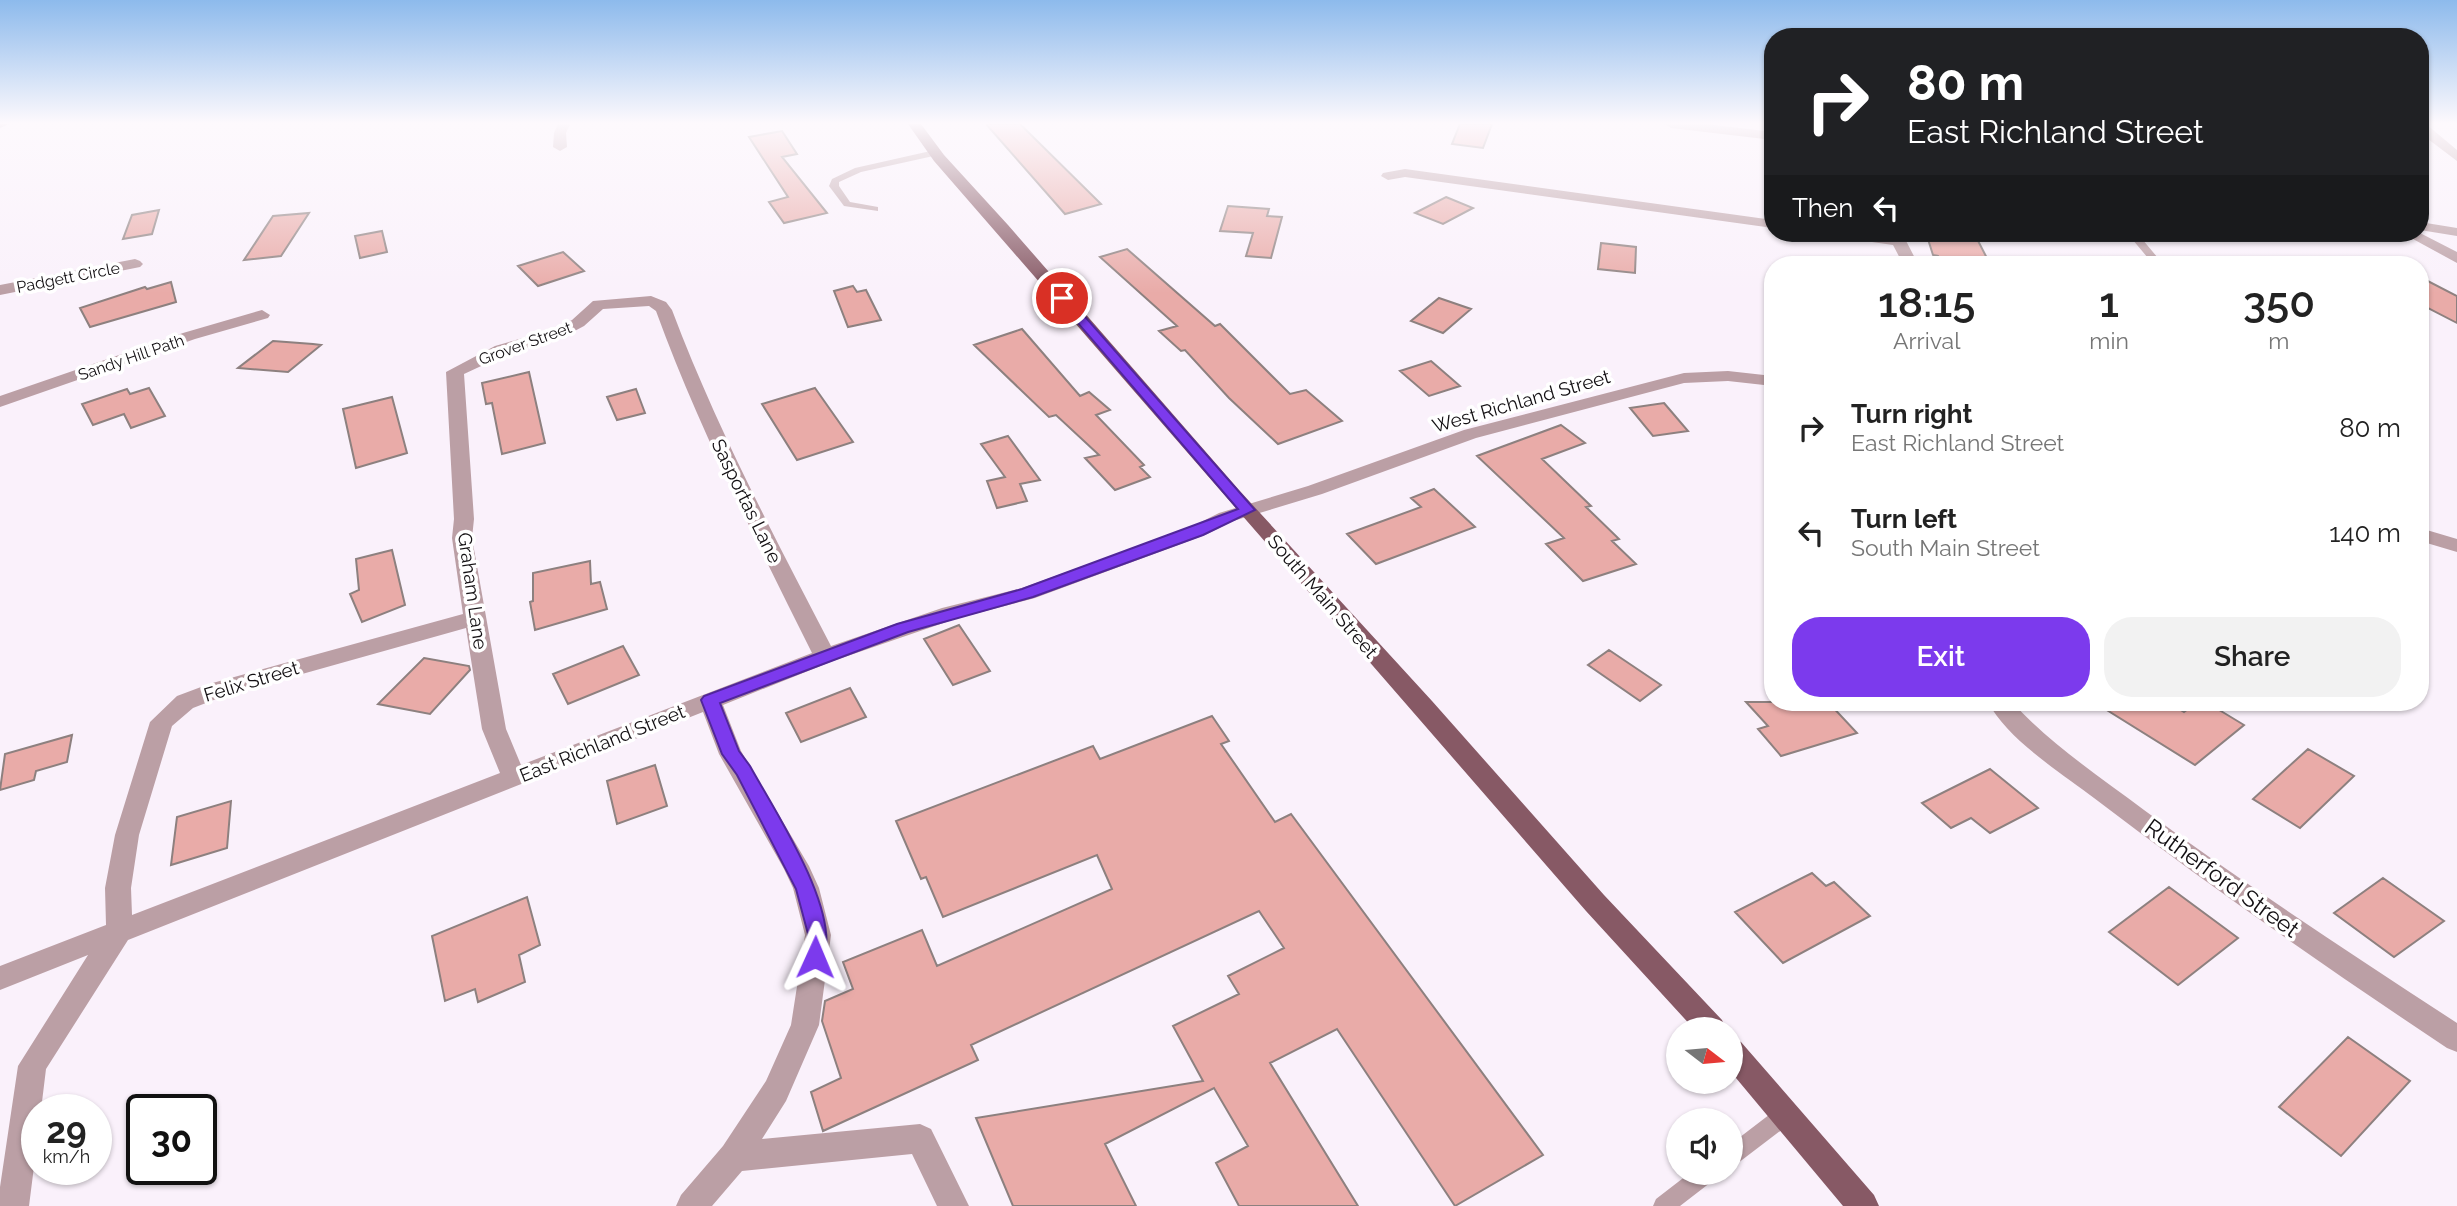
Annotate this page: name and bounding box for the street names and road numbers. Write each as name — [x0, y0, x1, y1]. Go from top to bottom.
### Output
street label: Padgett Circle — [15, 258, 121, 297]
street label: Grover Street — [476, 318, 575, 369]
street label: Sandy Hill Path — [76, 330, 187, 384]
street label: West Richland Street — [1430, 365, 1613, 437]
street label: Sasportas Lane — [707, 435, 787, 567]
street label: South Main Street — [1263, 530, 1383, 663]
street label: Graham Lane — [454, 531, 492, 651]
street label: Felix Street — [201, 656, 302, 706]
street label: East Richland Street — [516, 700, 688, 786]
street label: Rutherford Street — [2140, 813, 2305, 943]

